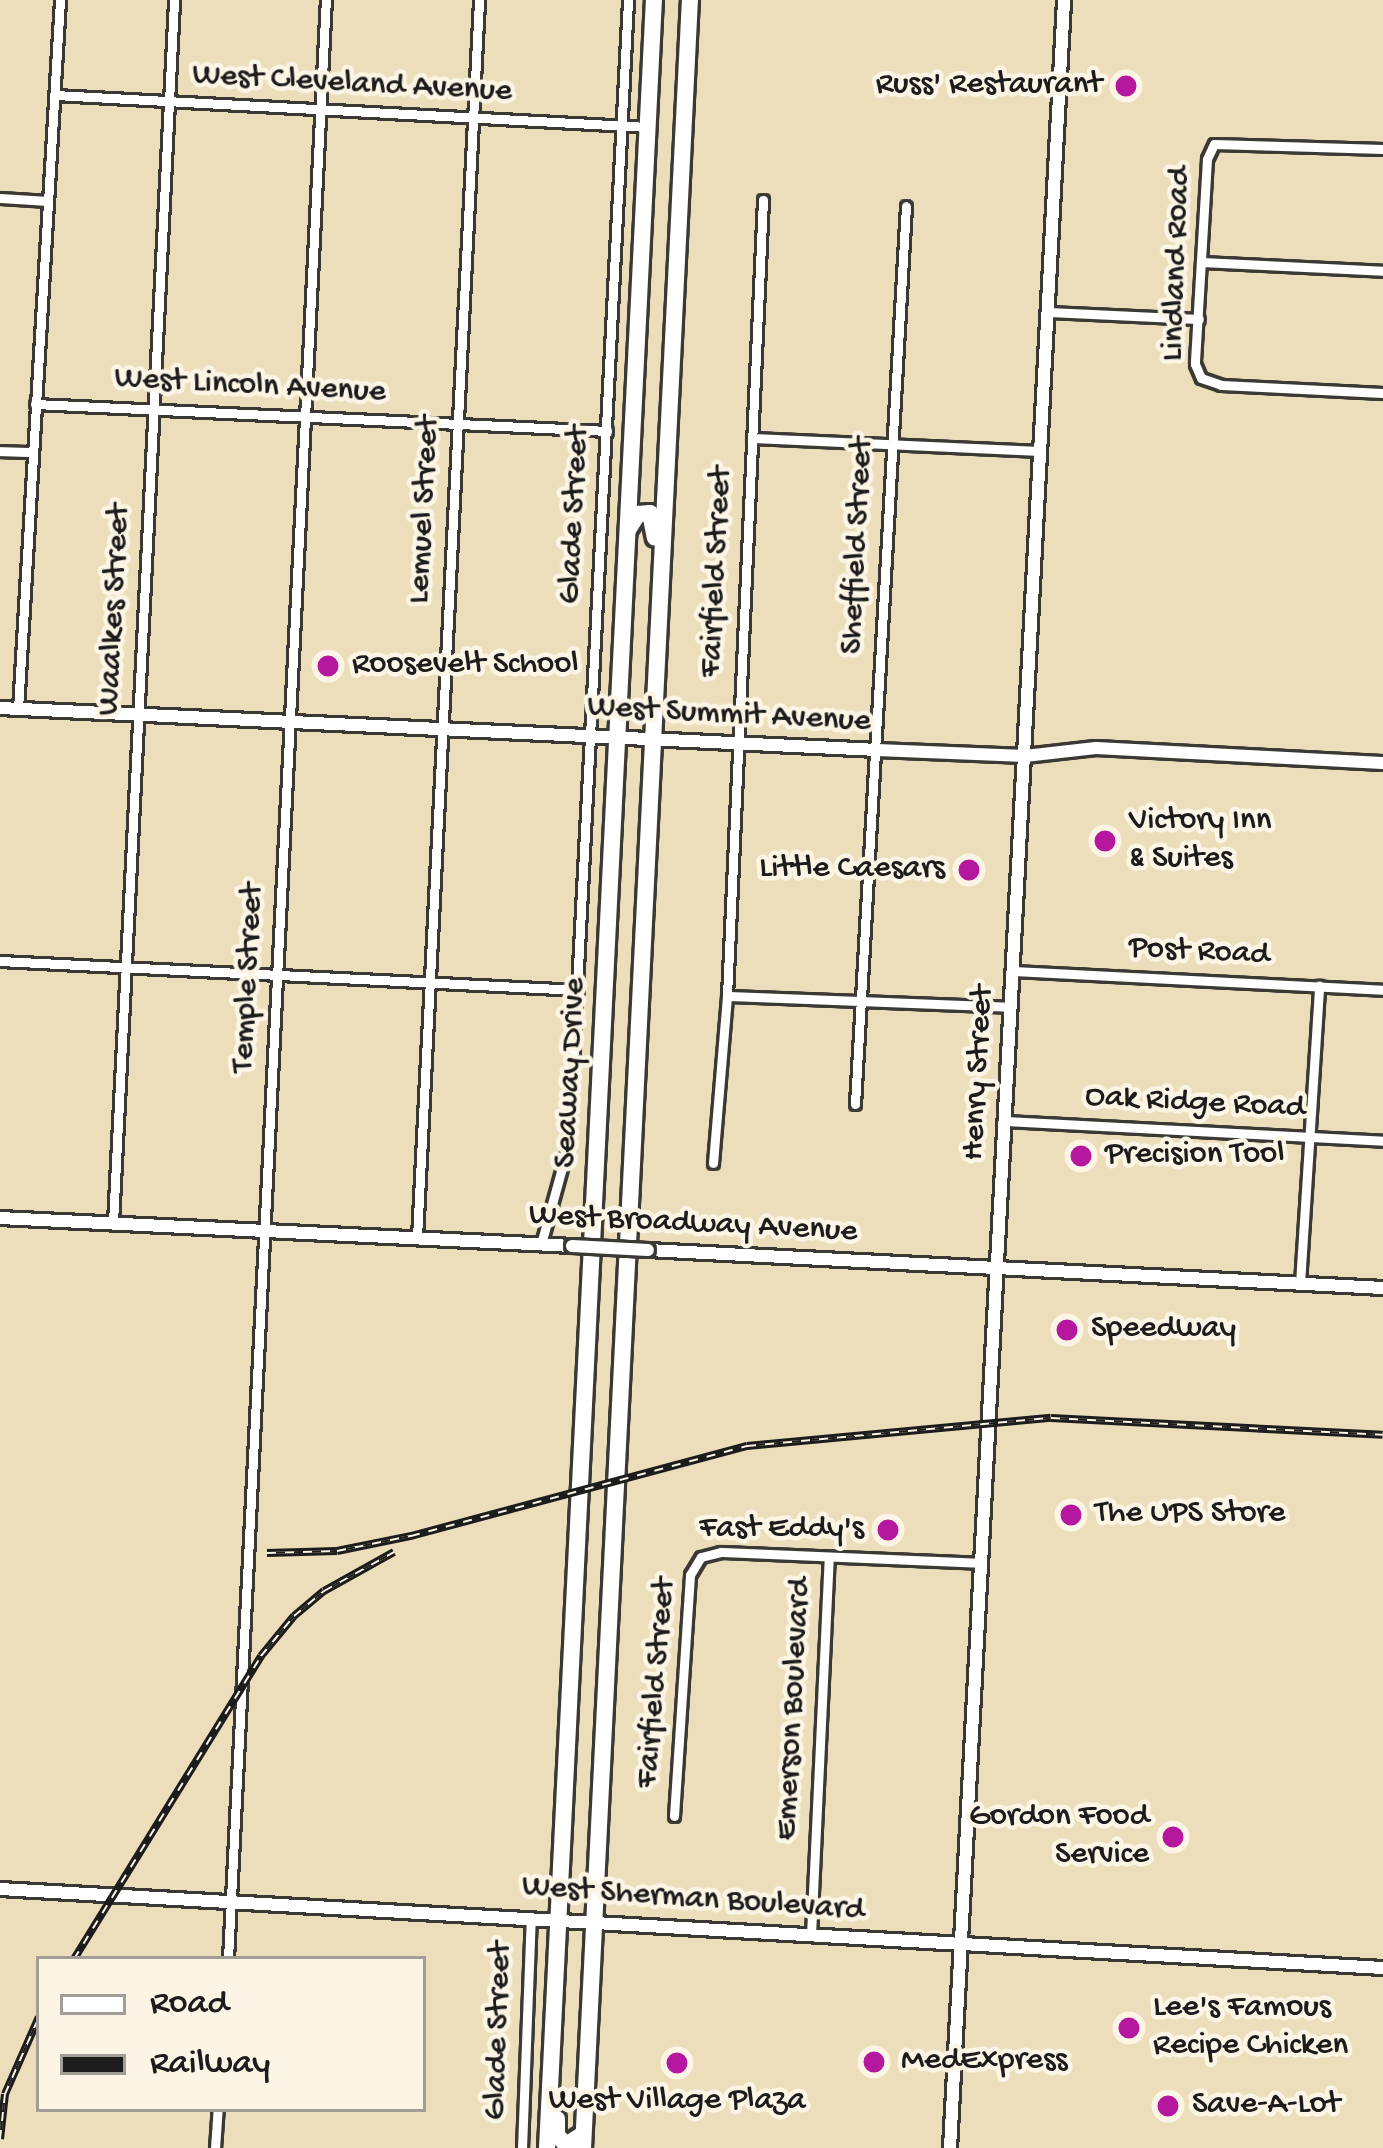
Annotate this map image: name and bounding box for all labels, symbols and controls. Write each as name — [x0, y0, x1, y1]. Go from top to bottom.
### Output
street label: West Cleveland Avenue — [191, 57, 513, 113]
place label: Russ' Restaurant — [876, 66, 1102, 106]
marker: Russ' Restaurant — [1113, 73, 1139, 99]
street label: Lindland Road — [1155, 166, 1201, 362]
street label: West Lincoln Avenue — [113, 360, 387, 414]
street label: Lemuel Street — [401, 415, 451, 605]
street label: Glade Street — [552, 425, 600, 605]
street label: Sheffield Street — [834, 437, 884, 655]
street label: Fairfield Street — [693, 466, 743, 678]
street label: Waalkes Street — [91, 503, 141, 717]
place label: Roosevelt School — [352, 646, 579, 686]
marker: Roosevelt School — [315, 653, 341, 679]
street label: West Summit Avenue — [586, 689, 872, 743]
place label: Victory Inn & Suites — [1129, 802, 1271, 880]
marker: Victory Inn & Suites — [1092, 828, 1118, 854]
place label: Little Caesars — [759, 850, 945, 890]
marker: Little Caesars — [956, 857, 982, 883]
street label: Temple Street — [225, 882, 275, 1074]
street label: Post Road — [1128, 930, 1270, 976]
street label: Seaway Drive — [547, 977, 597, 1169]
street label: Henry Street — [956, 984, 1004, 1162]
street label: Oak Ridge Road — [1084, 1078, 1306, 1130]
place label: Precision Tool — [1105, 1136, 1284, 1176]
marker: Precision Tool — [1068, 1143, 1094, 1169]
street label: West Broadway Avenue — [528, 1197, 858, 1253]
place label: Speedway — [1091, 1310, 1236, 1350]
marker: Speedway — [1054, 1317, 1080, 1343]
place label: The UPS Store — [1095, 1495, 1285, 1535]
marker: The UPS Store — [1058, 1502, 1084, 1528]
place label: Fast Eddy's — [699, 1510, 864, 1550]
marker: Fast Eddy's — [875, 1517, 901, 1543]
street label: Fairfield Street — [629, 1576, 687, 1790]
street label: Emerson Boulevard — [768, 1577, 822, 1841]
place label: Gordon Food Service — [969, 1798, 1149, 1876]
marker: Gordon Food Service — [1160, 1824, 1186, 1850]
street label: West Sherman Boulevard — [520, 1868, 866, 1932]
street label: Glade Street — [477, 1941, 523, 2121]
legend — [36, 1956, 426, 2112]
text: Road — [150, 1983, 229, 2026]
place label: Lee's Famous Recipe Chicken — [1153, 1989, 1348, 2067]
marker: Lee's Famous Recipe Chicken — [1116, 2015, 1142, 2041]
place label: MedExpress — [901, 2042, 1067, 2082]
text: Railway — [150, 2043, 270, 2086]
marker: MedExpress — [858, 2046, 890, 2078]
marker: West Village Plaza — [664, 2050, 690, 2076]
place label: West Village Plaza — [548, 2082, 806, 2122]
place label: Save-A-Lot — [1192, 2086, 1340, 2126]
marker: Save-A-Lot — [1155, 2093, 1181, 2119]

